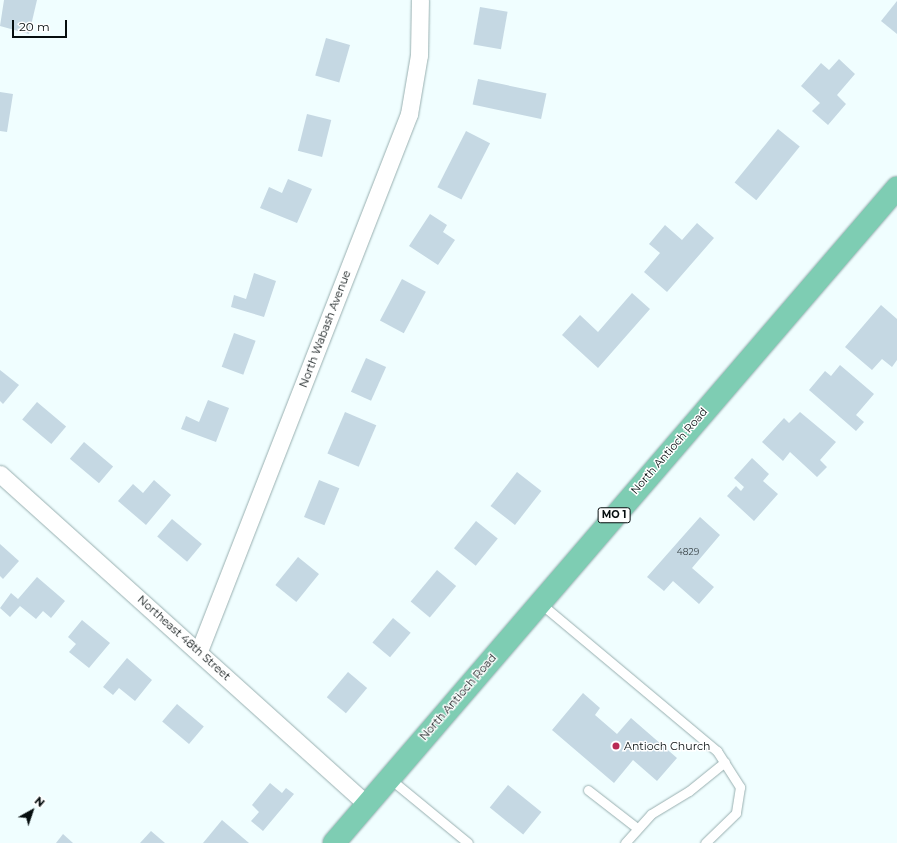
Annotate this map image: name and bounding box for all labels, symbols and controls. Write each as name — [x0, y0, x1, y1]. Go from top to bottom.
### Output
scale bar — [14, 12, 69, 38]
text: 20 m — [19, 19, 50, 34]
street label: North Wabash Avenue — [297, 269, 353, 389]
street label: North Antioch Road — [628, 405, 710, 497]
road number: MO 1 — [597, 507, 631, 523]
house number: 4829 — [677, 547, 699, 557]
street label: Northeast 48th Street — [135, 593, 233, 683]
street label: North Antioch Road — [417, 651, 499, 743]
place label: Antioch Church — [624, 739, 711, 753]
marker: Antioch Church — [611, 741, 621, 751]
north arrow — [12, 791, 52, 831]
text: N — [32, 794, 48, 810]

